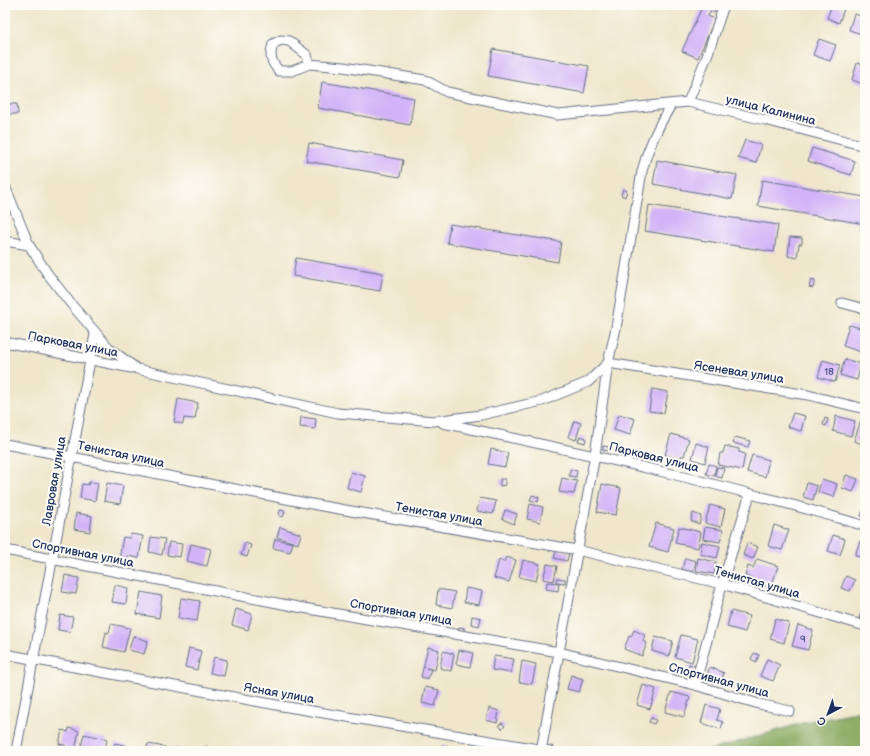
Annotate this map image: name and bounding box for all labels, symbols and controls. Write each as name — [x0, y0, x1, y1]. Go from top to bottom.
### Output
street label: улица Калинина — [724, 92, 817, 129]
street label: Парковая улица — [26, 328, 119, 361]
street label: Ясеневая улица — [693, 358, 785, 387]
house number: 18 — [824, 366, 834, 378]
street label: Лавровая улица — [39, 435, 70, 528]
street label: Тенистая улица — [76, 438, 166, 471]
street label: Парковая улица — [608, 439, 700, 476]
street label: Тенистая улица — [394, 499, 484, 530]
street label: Спортивная улица — [31, 536, 135, 571]
street label: Тенистая улица — [712, 563, 802, 602]
street label: Спортивная улица — [349, 596, 453, 629]
house number: 9 — [800, 633, 806, 645]
street label: Спортивная улица — [667, 660, 771, 701]
street label: Ясная улица — [243, 680, 315, 707]
north arrow — [808, 694, 848, 734]
text: С — [814, 714, 829, 729]

